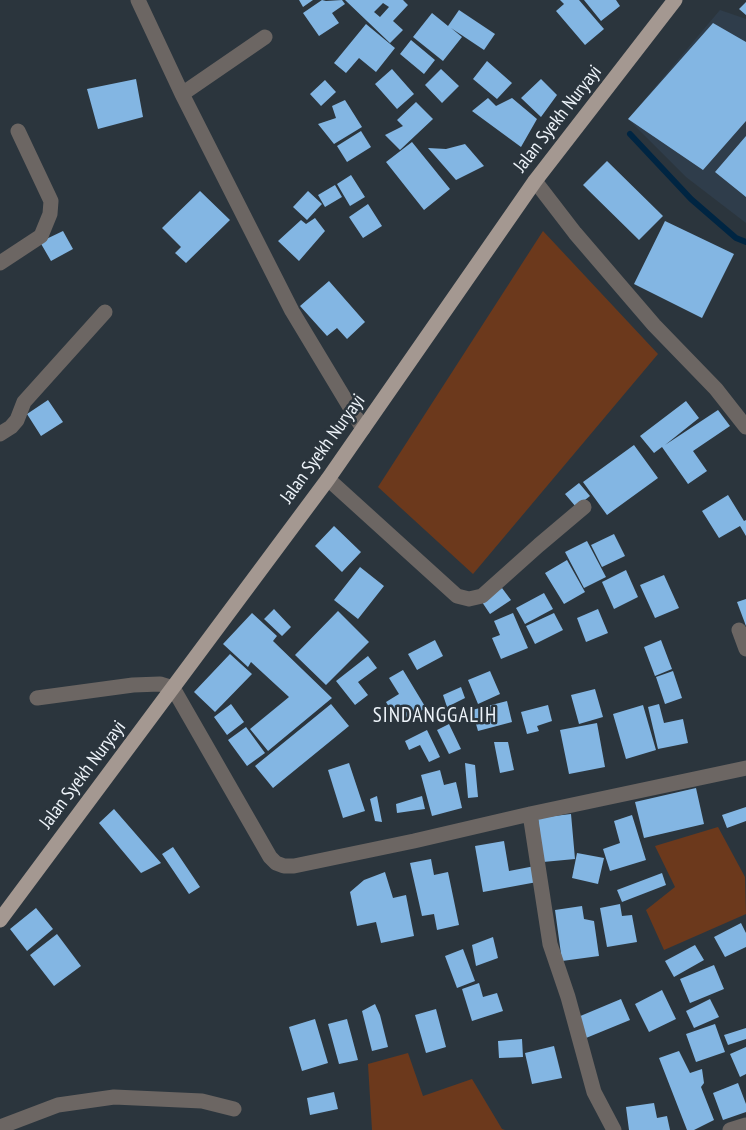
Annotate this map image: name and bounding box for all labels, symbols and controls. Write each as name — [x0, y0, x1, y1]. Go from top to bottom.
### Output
street label: Jalan Syekh Nuryayi — [509, 61, 607, 177]
street label: Jalan Syekh Nuryayi — [276, 390, 370, 508]
district label: SINDANGGALIH — [371, 703, 499, 729]
street label: Jalan Syekh Nuryayi — [35, 717, 131, 833]

